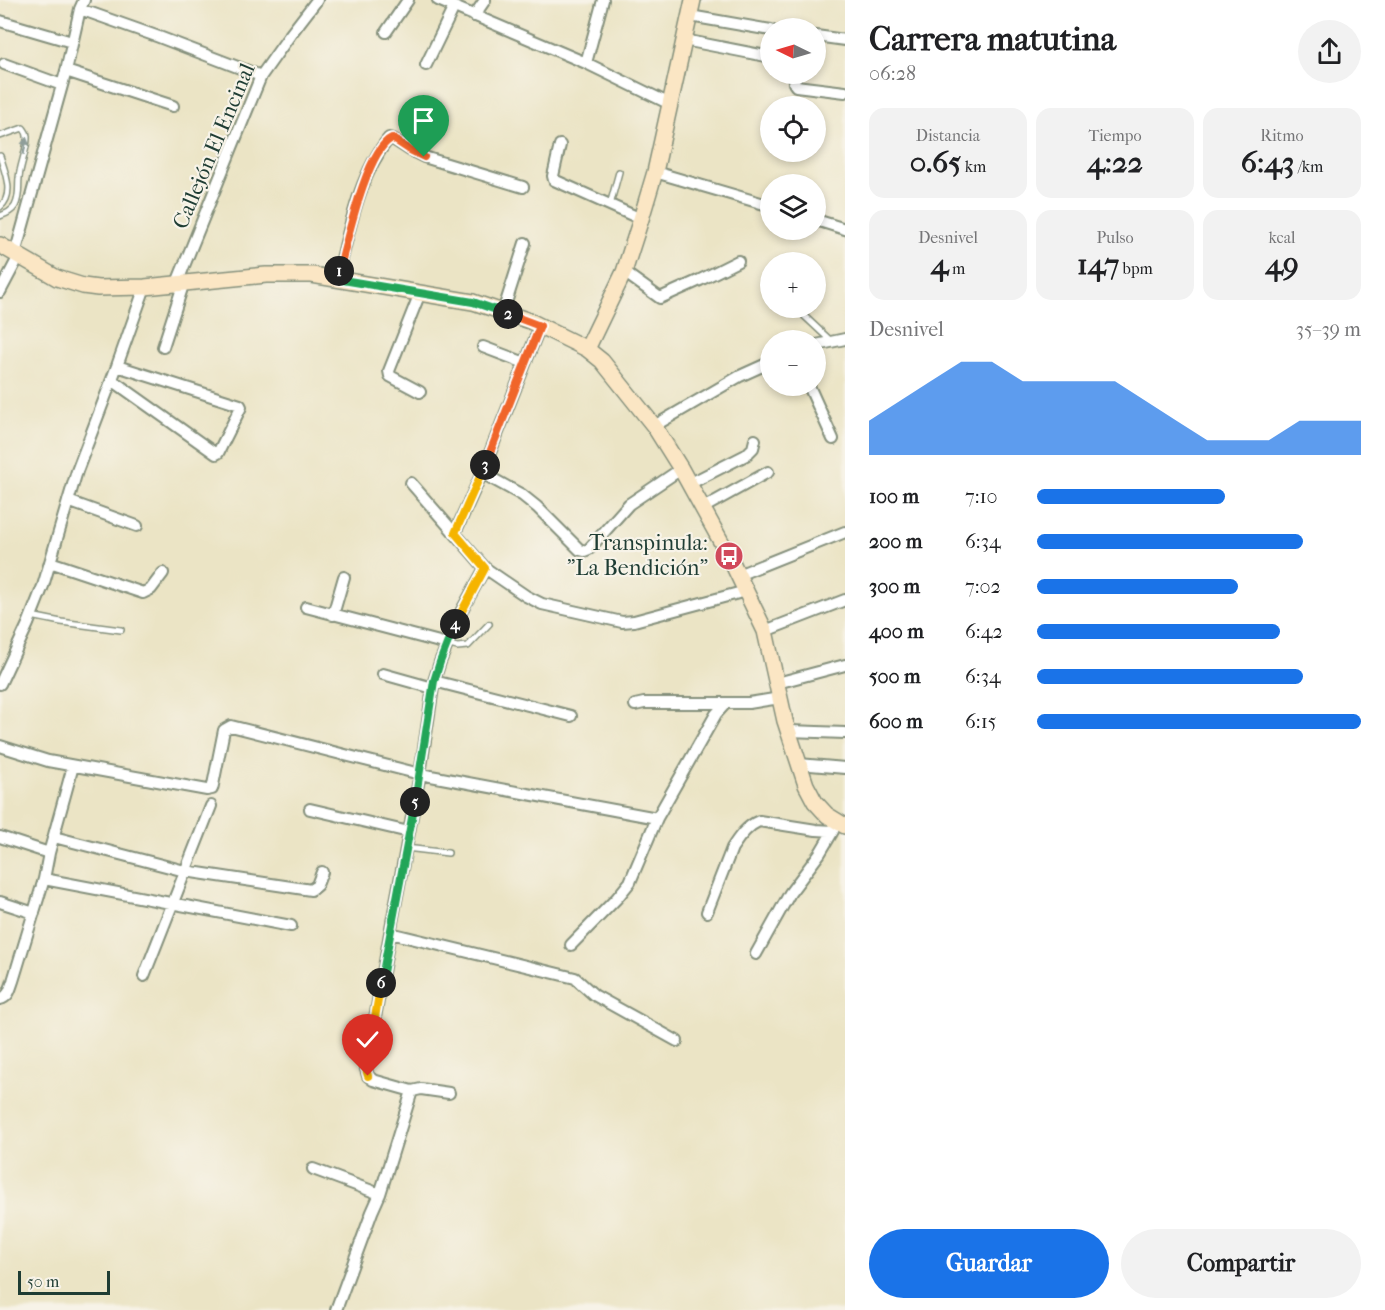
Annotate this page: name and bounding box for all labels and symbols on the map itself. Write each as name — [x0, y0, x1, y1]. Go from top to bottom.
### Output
north arrow — [760, 18, 826, 84]
street label: Callejón El Encinal — [167, 59, 261, 233]
pin — [398, 95, 449, 157]
one-way arrow — [21, 137, 30, 156]
pin: 1 — [324, 256, 354, 286]
pin: 2 — [493, 299, 523, 329]
pin: 3 — [470, 450, 500, 480]
place label: Transpinula: "La Bendición" — [567, 530, 708, 581]
bus stop icon: Transpinula: "La Bendición" — [713, 540, 745, 572]
pin: 4 — [440, 609, 470, 639]
pin: 5 — [400, 787, 430, 817]
pin: 6 — [366, 968, 396, 998]
pin — [342, 1014, 393, 1076]
scale bar — [18, 1268, 110, 1296]

